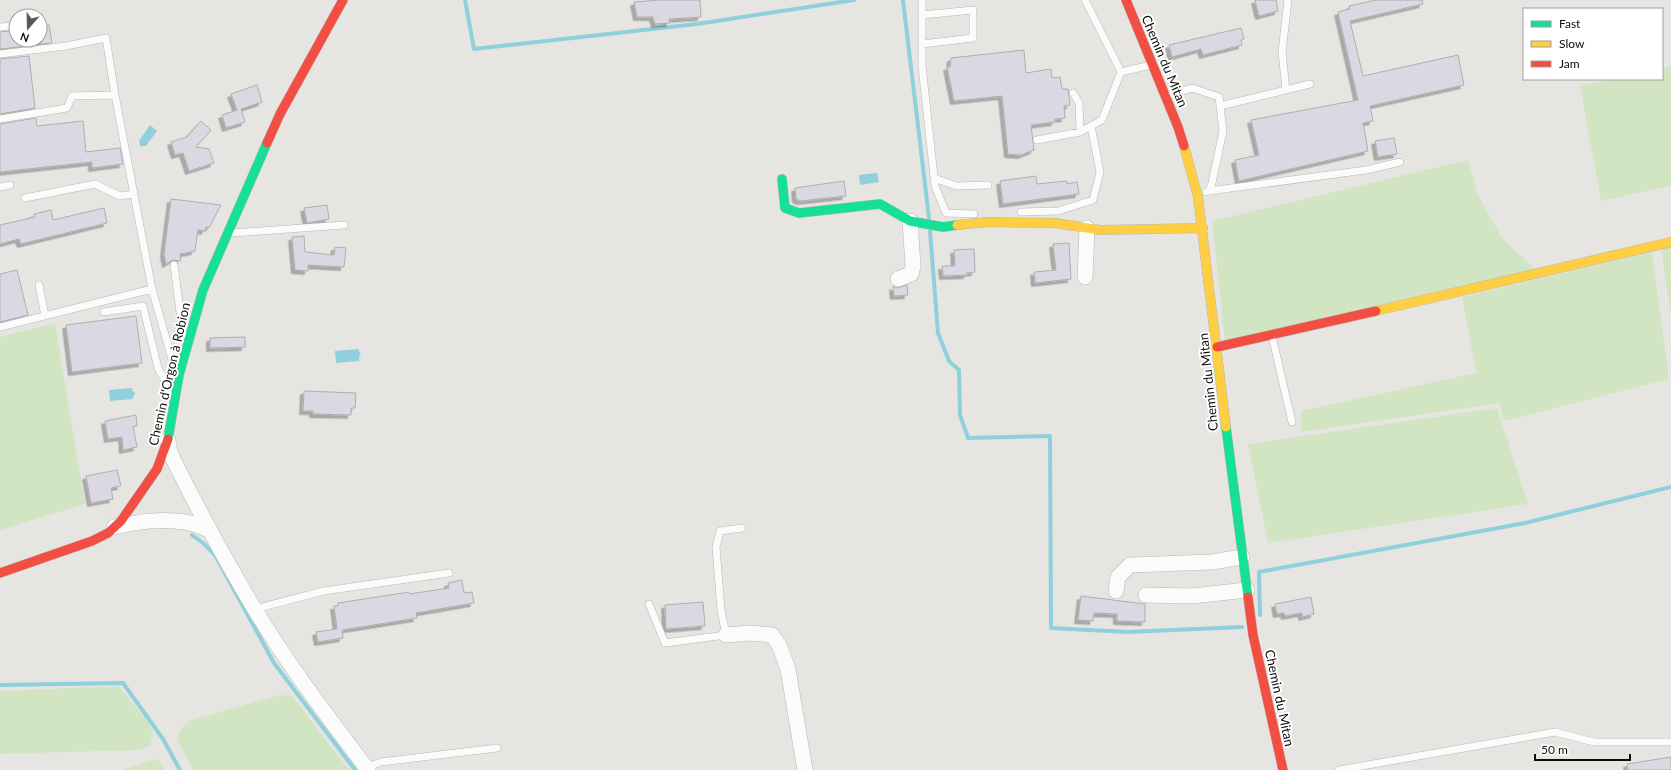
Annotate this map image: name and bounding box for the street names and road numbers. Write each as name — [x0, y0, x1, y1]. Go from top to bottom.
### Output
street label: Chemin du Mitan — [1138, 13, 1192, 109]
street label: Chemin d'Orgon à Robion — [145, 301, 193, 447]
street label: Chemin du Mitan — [1195, 332, 1221, 432]
street label: Chemin du Mitan — [1262, 648, 1298, 748]

